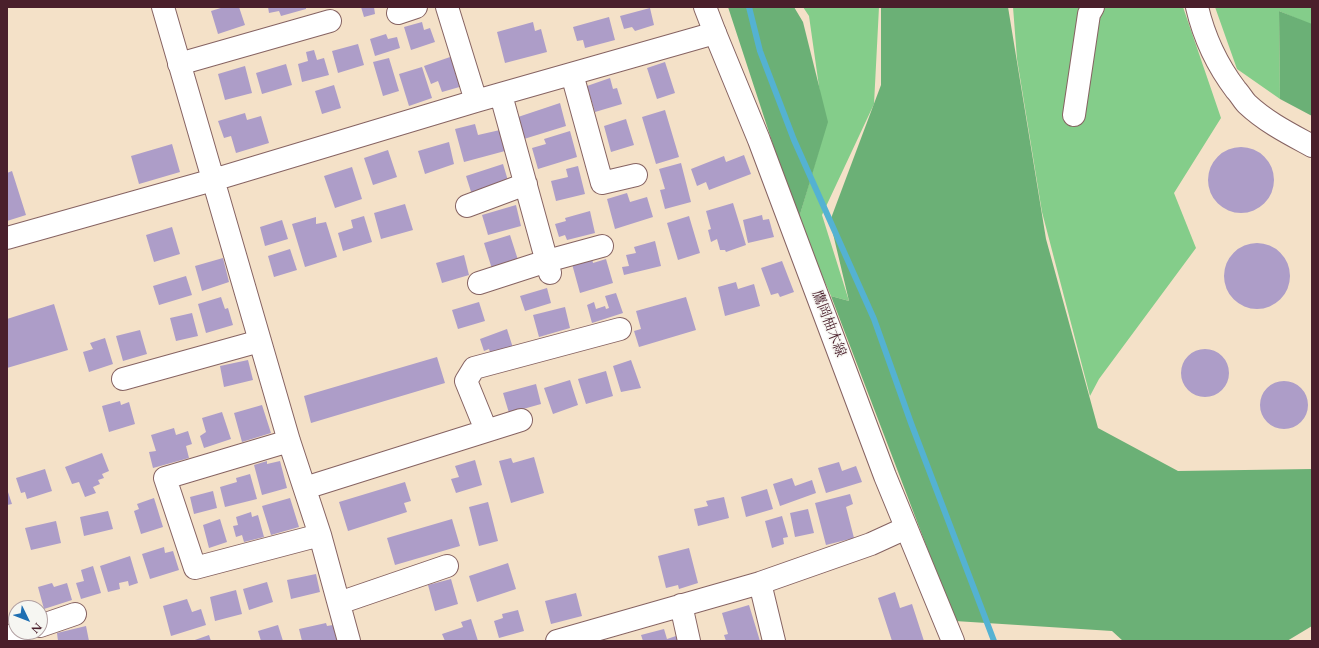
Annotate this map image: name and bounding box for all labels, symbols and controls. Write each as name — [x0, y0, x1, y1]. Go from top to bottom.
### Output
street label: 鷹岡柚木線 — [808, 288, 848, 360]
north arrow — [8, 600, 48, 640]
text: N — [28, 619, 45, 636]

